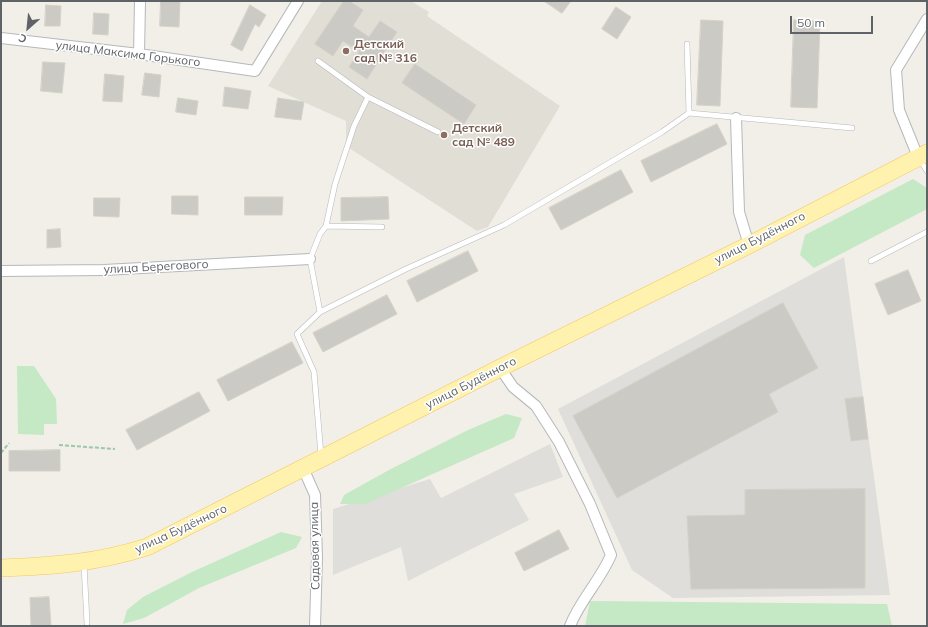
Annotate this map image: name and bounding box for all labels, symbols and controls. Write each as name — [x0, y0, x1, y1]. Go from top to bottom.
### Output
north arrow — [8, 8, 48, 48]
scale bar — [792, 8, 875, 34]
text: 50 m — [797, 15, 825, 30]
text: С — [16, 31, 29, 47]
place label: Детский сад № 316 — [354, 37, 417, 65]
street label: улица Максима Горького — [55, 38, 201, 70]
marker: Детский сад № 316 — [341, 46, 351, 56]
place label: Детский сад № 489 — [452, 121, 515, 149]
marker: Детский сад № 489 — [439, 130, 449, 140]
street label: улица Будённого — [712, 209, 808, 267]
street label: улица Берегового — [103, 257, 209, 277]
street label: улица Будённого — [423, 354, 519, 412]
street label: улица Будённого — [133, 501, 229, 557]
street label: Садовая улица — [307, 502, 323, 590]

